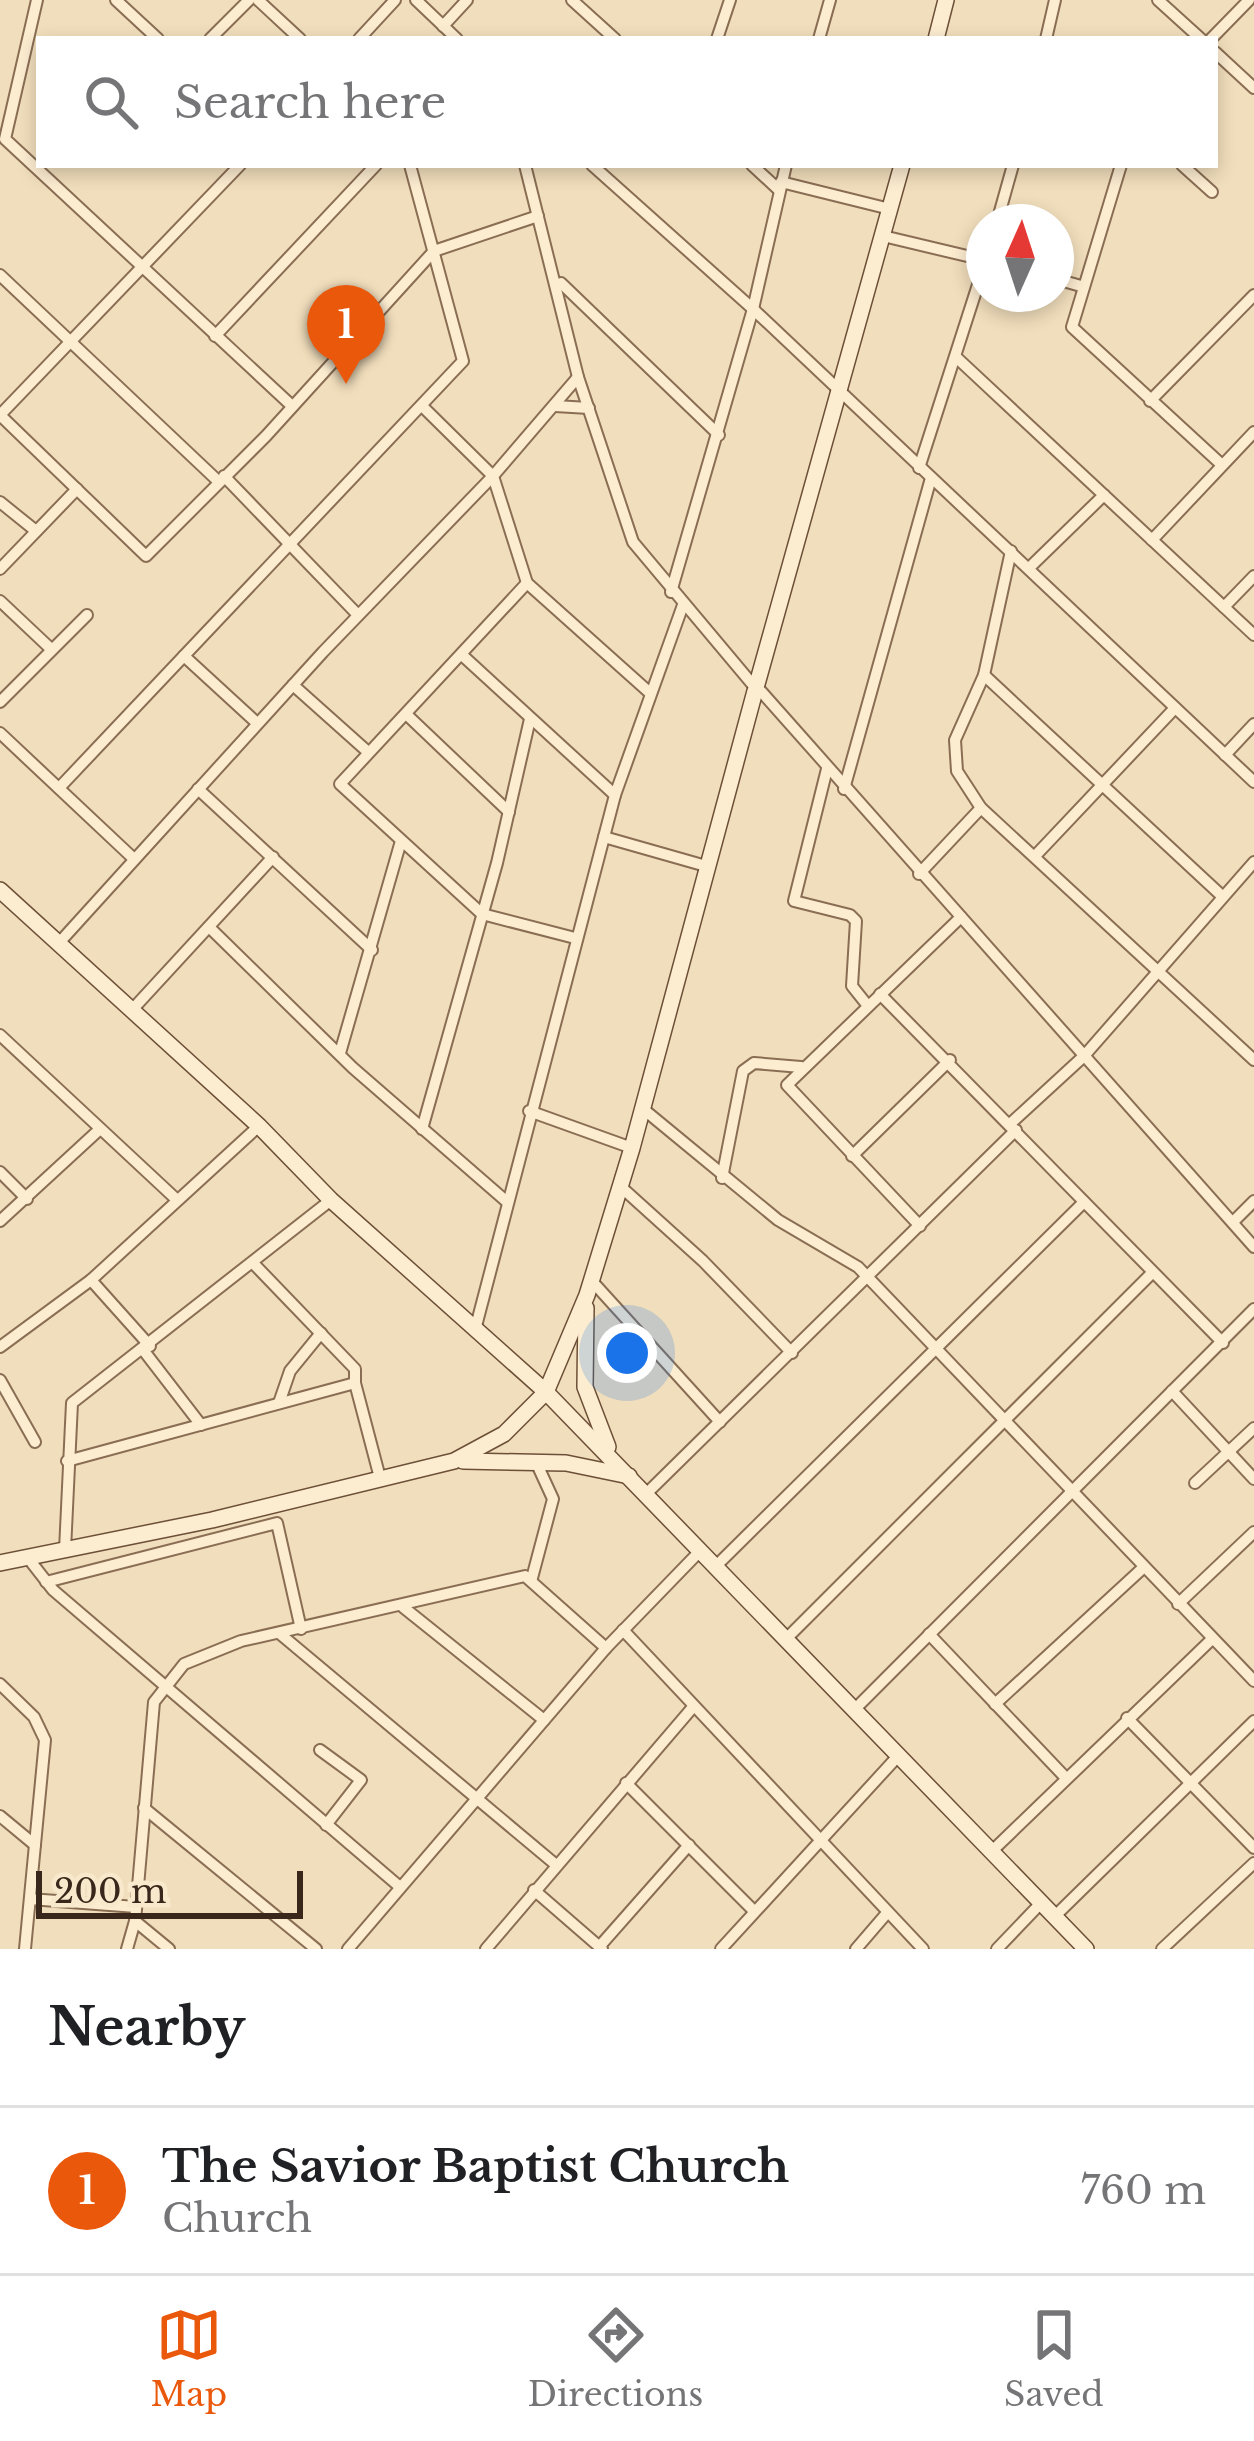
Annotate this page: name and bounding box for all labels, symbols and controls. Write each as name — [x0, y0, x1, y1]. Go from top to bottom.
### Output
search box — [36, 36, 1218, 168]
icon: search — [78, 69, 144, 135]
text: Search here — [174, 74, 446, 130]
north arrow — [966, 204, 1074, 312]
pin: 1 — [307, 285, 385, 384]
your location — [597, 1323, 657, 1383]
scale bar — [36, 1865, 303, 1918]
text: 200 m — [54, 1871, 166, 1912]
text: Nearby — [48, 1996, 245, 2059]
text: The Savior Baptist Church — [162, 2138, 789, 2194]
text: 1 — [78, 2166, 96, 2215]
text: 760 m — [1080, 2166, 1206, 2215]
text: Church — [162, 2194, 312, 2243]
tab: Map — [150, 2302, 227, 2415]
tab: Directions — [528, 2302, 703, 2415]
tab: Saved — [1004, 2302, 1104, 2415]

